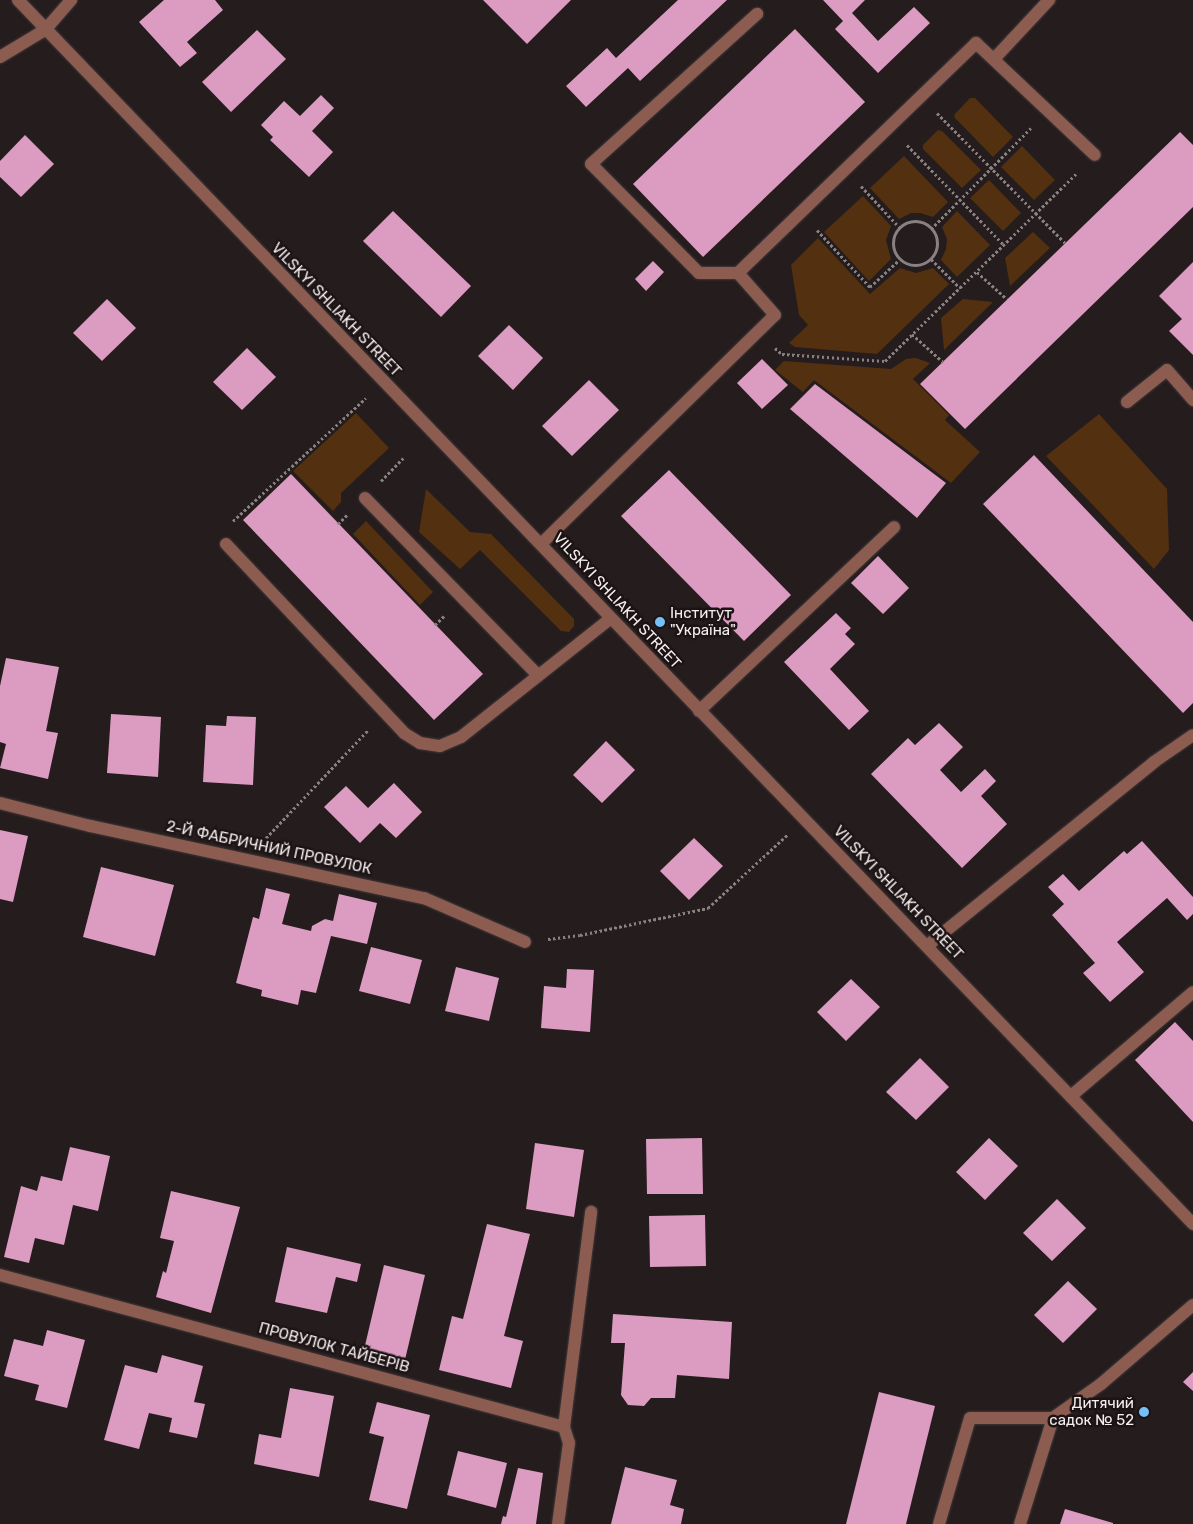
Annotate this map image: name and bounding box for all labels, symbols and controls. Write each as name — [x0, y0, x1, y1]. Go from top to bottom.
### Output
street label: VILSKYI SHLIAKH STREET — [267, 239, 405, 381]
street label: VILSKYI SHLIAKH STREET — [549, 529, 685, 673]
place label: Інститут "Україна" — [670, 604, 736, 639]
marker: Інститут "Україна" — [654, 616, 666, 628]
street label: 2-Й ФАБРИЧНИЙ ПРОВУЛОК — [165, 817, 373, 879]
street label: VILSKYI SHLIAKH STREET — [829, 822, 967, 964]
street label: ПРОВУЛОК ТАЙБЕРІВ — [257, 1319, 411, 1377]
place label: Дитячий садок № 52 — [1049, 1394, 1134, 1429]
marker: Дитячий садок № 52 — [1138, 1406, 1150, 1418]

